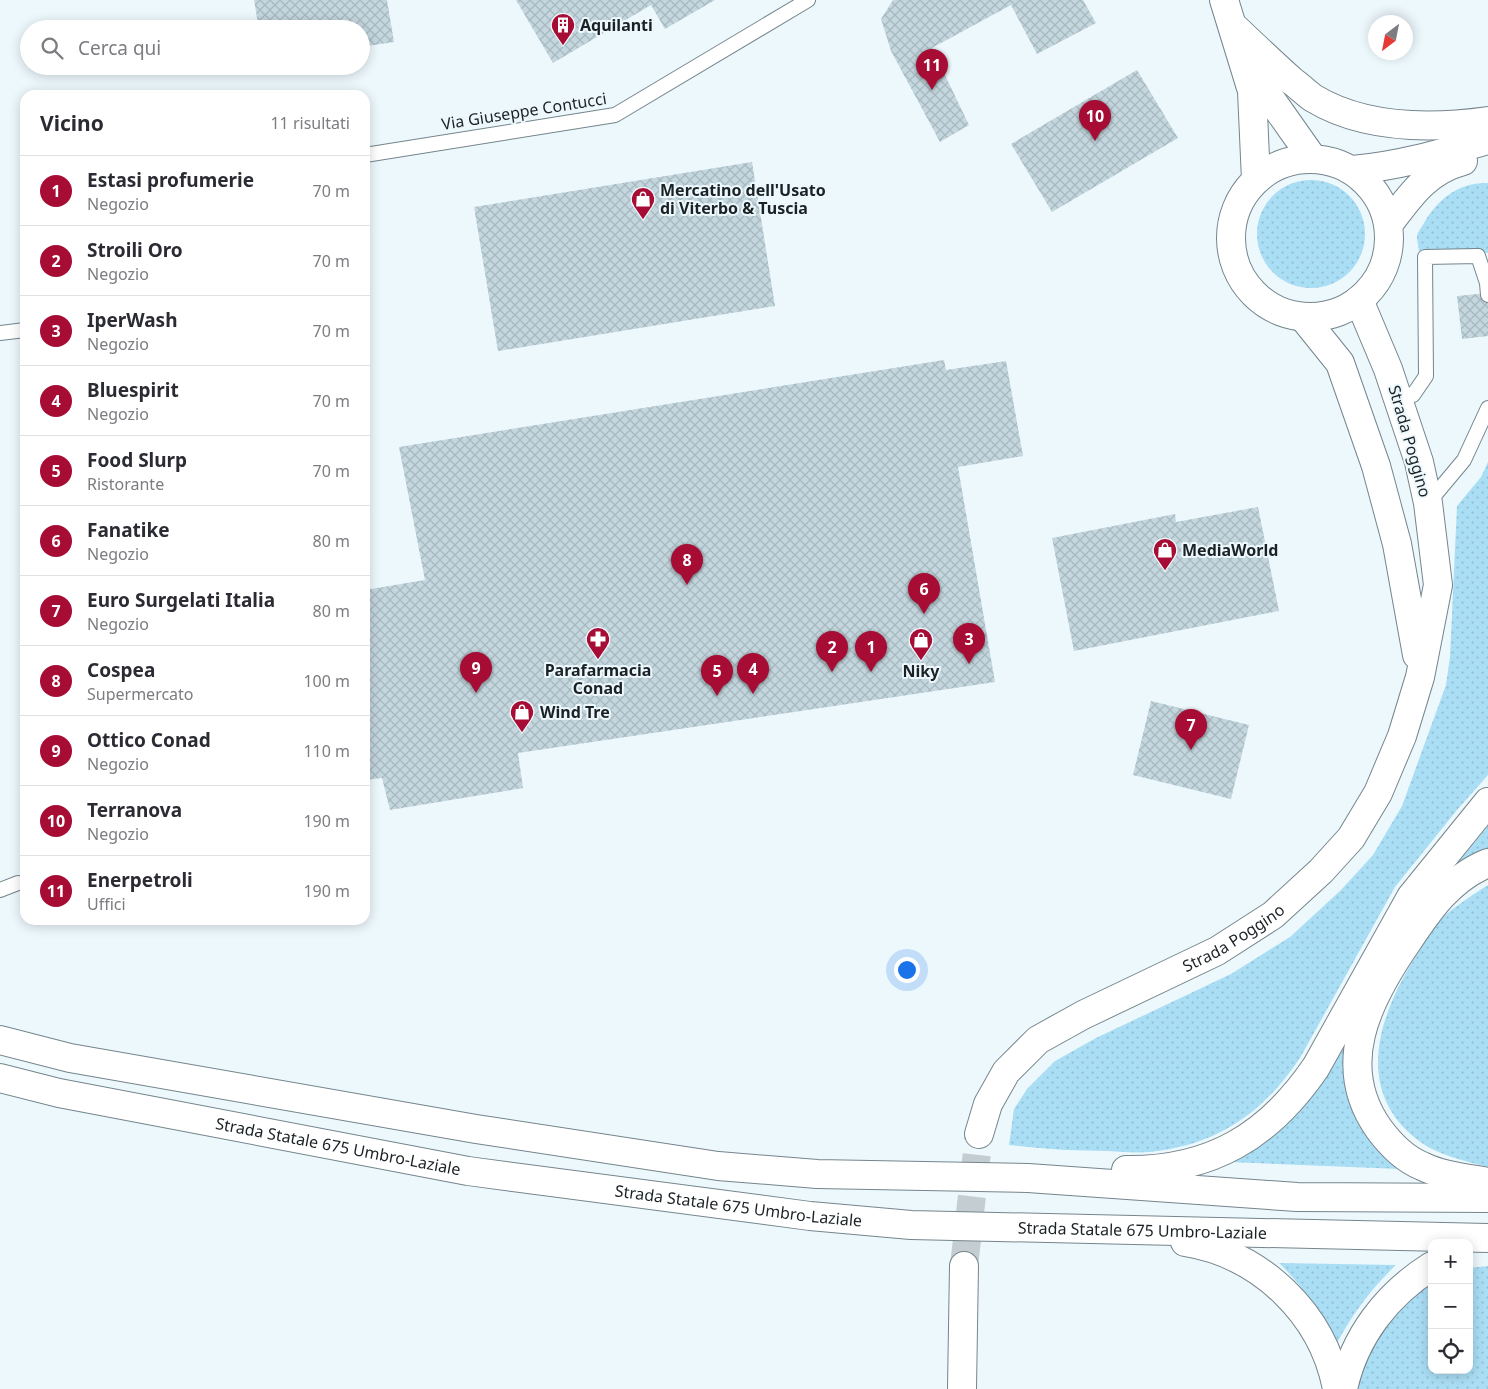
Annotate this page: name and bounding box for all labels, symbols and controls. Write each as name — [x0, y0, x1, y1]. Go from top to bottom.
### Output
building icon: Aquilanti — [550, 12, 576, 46]
place label: Aquilanti — [580, 14, 653, 36]
north arrow — [1368, 15, 1413, 60]
search box — [20, 20, 370, 75]
icon: search — [38, 34, 66, 62]
text: Cerca qui — [78, 35, 161, 61]
pin: 11 — [916, 49, 948, 90]
street label: Via Giuseppe Contucci — [440, 87, 608, 135]
pin: 10 — [1079, 100, 1111, 141]
text: Vicino — [40, 109, 104, 137]
text: 11 risultati — [270, 112, 350, 134]
text: Estasi profumerie — [87, 167, 254, 193]
place label: Mercatino dell'Usato di Viterbo & Tuscia — [660, 179, 826, 219]
text: 1 — [51, 180, 61, 202]
text: 70 m — [313, 180, 350, 202]
shop icon: Mercatino dell'Usato di Viterbo & Tuscia — [630, 186, 656, 220]
text: Negozio — [87, 193, 149, 215]
text: Stroili Oro — [87, 237, 183, 263]
text: 2 — [51, 250, 61, 272]
text: 70 m — [313, 250, 350, 272]
text: Negozio — [87, 263, 149, 285]
text: IperWash — [87, 307, 178, 333]
text: 3 — [51, 320, 61, 342]
text: 70 m — [313, 320, 350, 342]
text: Negozio — [87, 333, 149, 355]
text: Bluespirit — [87, 377, 179, 403]
street label: Strada Poggino — [1384, 382, 1436, 500]
text: 4 — [51, 390, 61, 412]
text: 70 m — [313, 390, 350, 412]
text: Negozio — [87, 403, 149, 425]
text: Food Slurp — [87, 447, 187, 473]
text: 5 — [51, 460, 61, 482]
text: 70 m — [313, 460, 350, 482]
text: Ristorante — [87, 473, 164, 495]
text: Fanatike — [87, 517, 170, 543]
text: 6 — [51, 530, 61, 552]
text: 80 m — [313, 530, 350, 552]
shop icon: MediaWorld — [1152, 537, 1178, 571]
place label: MediaWorld — [1182, 539, 1278, 561]
text: Negozio — [87, 543, 149, 565]
pin: 8 — [671, 544, 703, 585]
pin: 6 — [908, 573, 940, 614]
text: Euro Surgelati Italia — [87, 587, 275, 613]
text: 7 — [51, 600, 61, 622]
text: 80 m — [313, 600, 350, 622]
text: Negozio — [87, 613, 149, 635]
pin: 3 — [953, 623, 985, 664]
pharmacy icon: Parafarmacia Conad — [585, 626, 611, 660]
shop icon: Niky — [908, 627, 934, 661]
pin: 2 — [816, 631, 848, 672]
pin: 1 — [855, 631, 887, 672]
pin: 9 — [460, 652, 492, 693]
pin: 4 — [737, 653, 769, 694]
pin: 5 — [701, 655, 733, 696]
text: Cospea — [87, 657, 155, 683]
place label: Parafarmacia Conad — [545, 659, 651, 699]
place label: Niky — [903, 660, 940, 682]
text: 8 — [51, 670, 61, 692]
text: 100 m — [303, 670, 350, 692]
text: Supermercato — [87, 683, 194, 705]
shop icon: Wind Tre — [509, 699, 535, 733]
place label: Wind Tre — [540, 701, 610, 723]
pin: 7 — [1175, 709, 1207, 750]
text: Ottico Conad — [87, 727, 211, 753]
text: 9 — [51, 740, 61, 762]
text: 110 m — [303, 740, 350, 762]
text: Negozio — [87, 753, 149, 775]
text: Terranova — [87, 797, 182, 823]
text: 10 — [47, 810, 65, 832]
text: 190 m — [303, 810, 350, 832]
text: Negozio — [87, 823, 149, 845]
text: Enerpetroli — [87, 867, 193, 893]
text: 11 — [47, 880, 65, 902]
text: 190 m — [303, 880, 350, 902]
text: Uffici — [87, 893, 126, 915]
street label: Strada Poggino — [1179, 899, 1289, 977]
your location — [894, 957, 920, 983]
street label: Strada Statale 675 Umbro-Laziale — [214, 1112, 462, 1180]
street label: Strada Statale 675 Umbro-Laziale — [614, 1179, 863, 1232]
street label: Strada Statale 675 Umbro-Laziale — [1018, 1216, 1267, 1244]
map controls — [1428, 1239, 1473, 1374]
button: + — [1428, 1239, 1473, 1284]
button: − — [1428, 1284, 1473, 1329]
button: locate — [1428, 1329, 1473, 1374]

